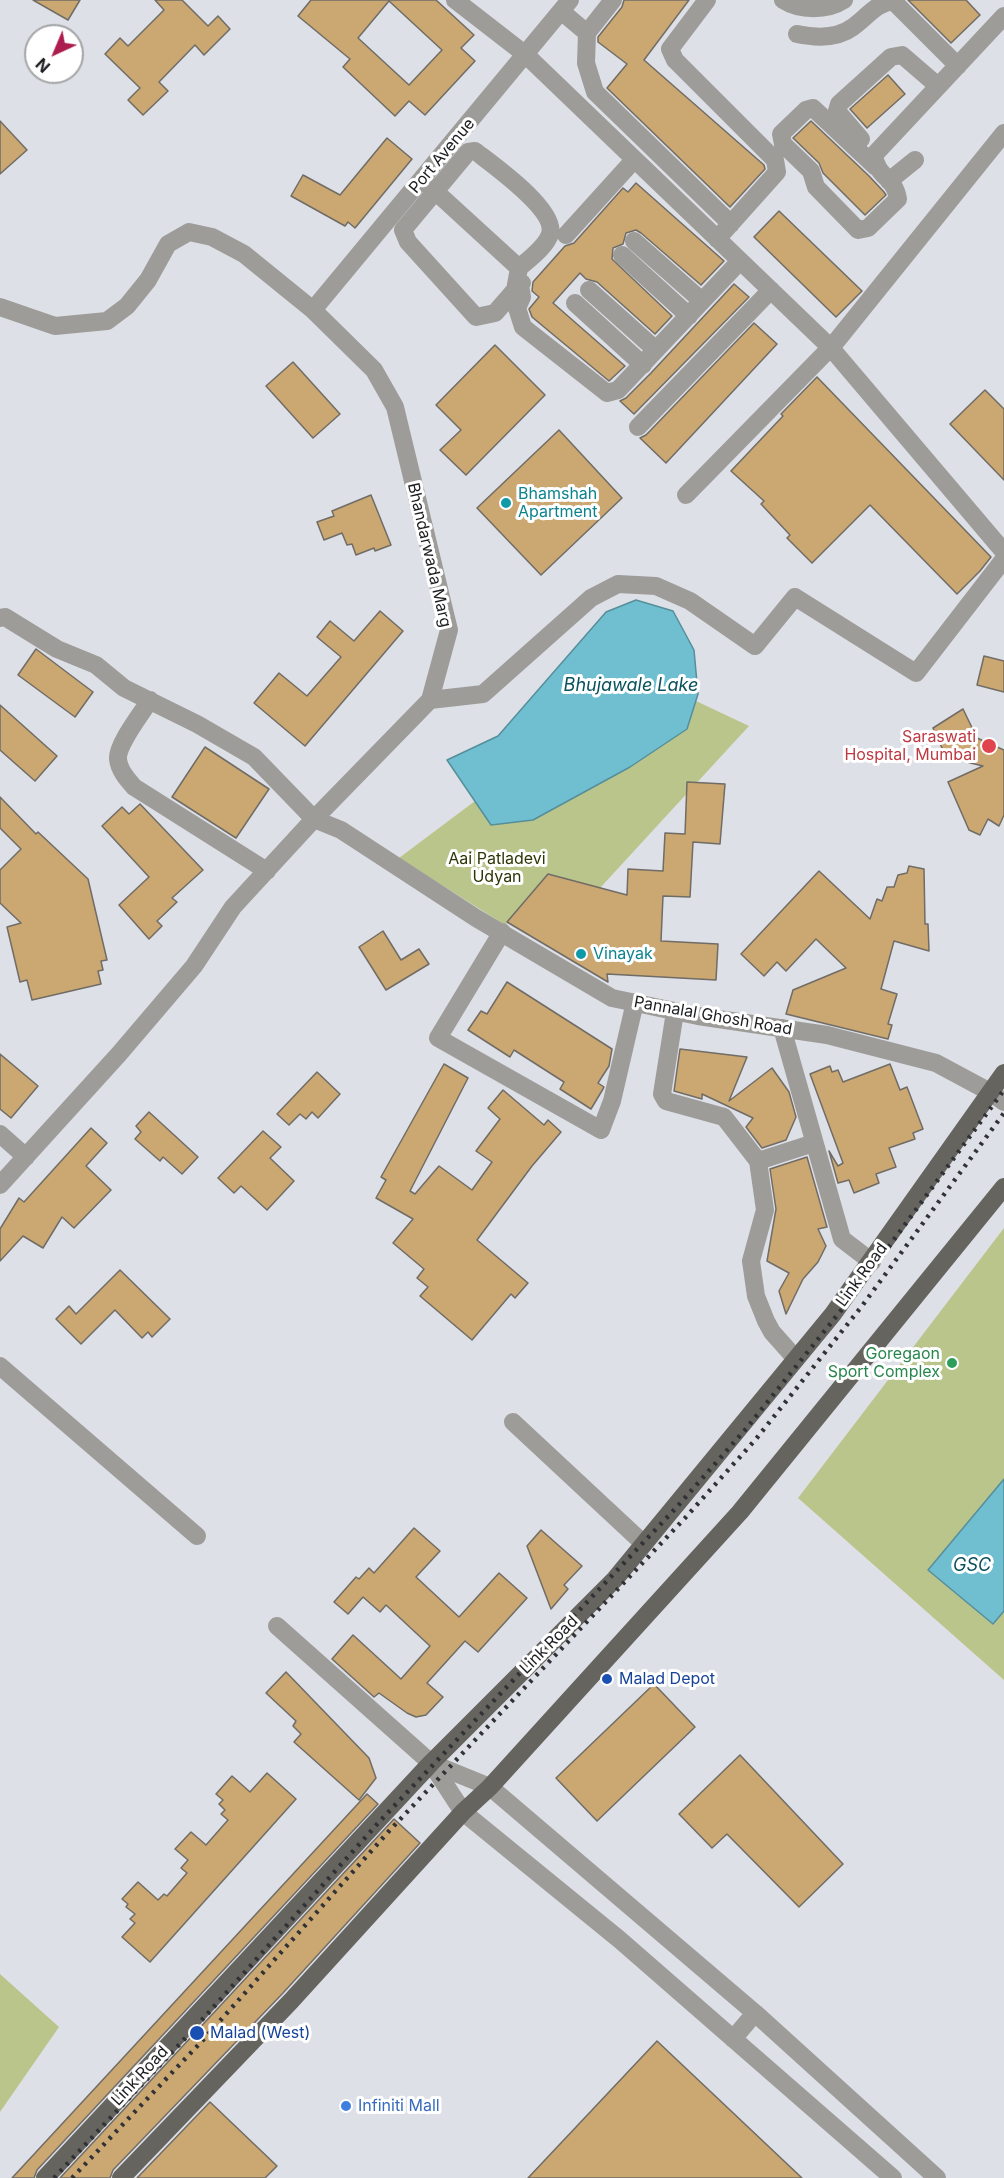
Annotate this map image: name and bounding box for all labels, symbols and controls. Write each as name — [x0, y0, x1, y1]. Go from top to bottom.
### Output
north arrow — [24, 24, 84, 84]
text: N — [32, 54, 54, 77]
street label: Port Avenue — [405, 115, 479, 197]
street label: Bhandarwada Marg — [403, 481, 455, 629]
place label: Bhamshah Apartment — [518, 484, 598, 522]
marker: Bhamshah Apartment — [499, 496, 513, 510]
water label: Bhujawale Lake — [564, 675, 698, 697]
place label: Saraswati Hospital, Mumbai — [844, 727, 976, 765]
marker: Saraswati Hospital, Mumbai — [980, 737, 998, 755]
park label: Aai Patladevi Udyan — [448, 849, 546, 887]
place label: Vinayak — [593, 944, 653, 964]
marker: Vinayak — [574, 947, 588, 961]
street label: Pannalal Ghosh Road — [632, 993, 794, 1039]
street label: Link Road — [832, 1239, 892, 1311]
place label: Goregaon Sport Complex — [828, 1344, 940, 1382]
marker: Goregaon Sport Complex — [945, 1356, 959, 1370]
water label: GSC — [953, 1555, 991, 1577]
street label: Link Road — [516, 1612, 582, 1678]
place label: Malad Depot — [619, 1669, 715, 1689]
marker: Malad Depot — [600, 1672, 614, 1686]
place label: Malad (West) — [210, 2023, 310, 2043]
marker: Malad (West) — [188, 2024, 206, 2042]
street label: Link Road — [108, 2042, 172, 2110]
place label: Infiniti Mall — [358, 2096, 440, 2116]
marker: Infiniti Mall — [339, 2099, 353, 2113]

